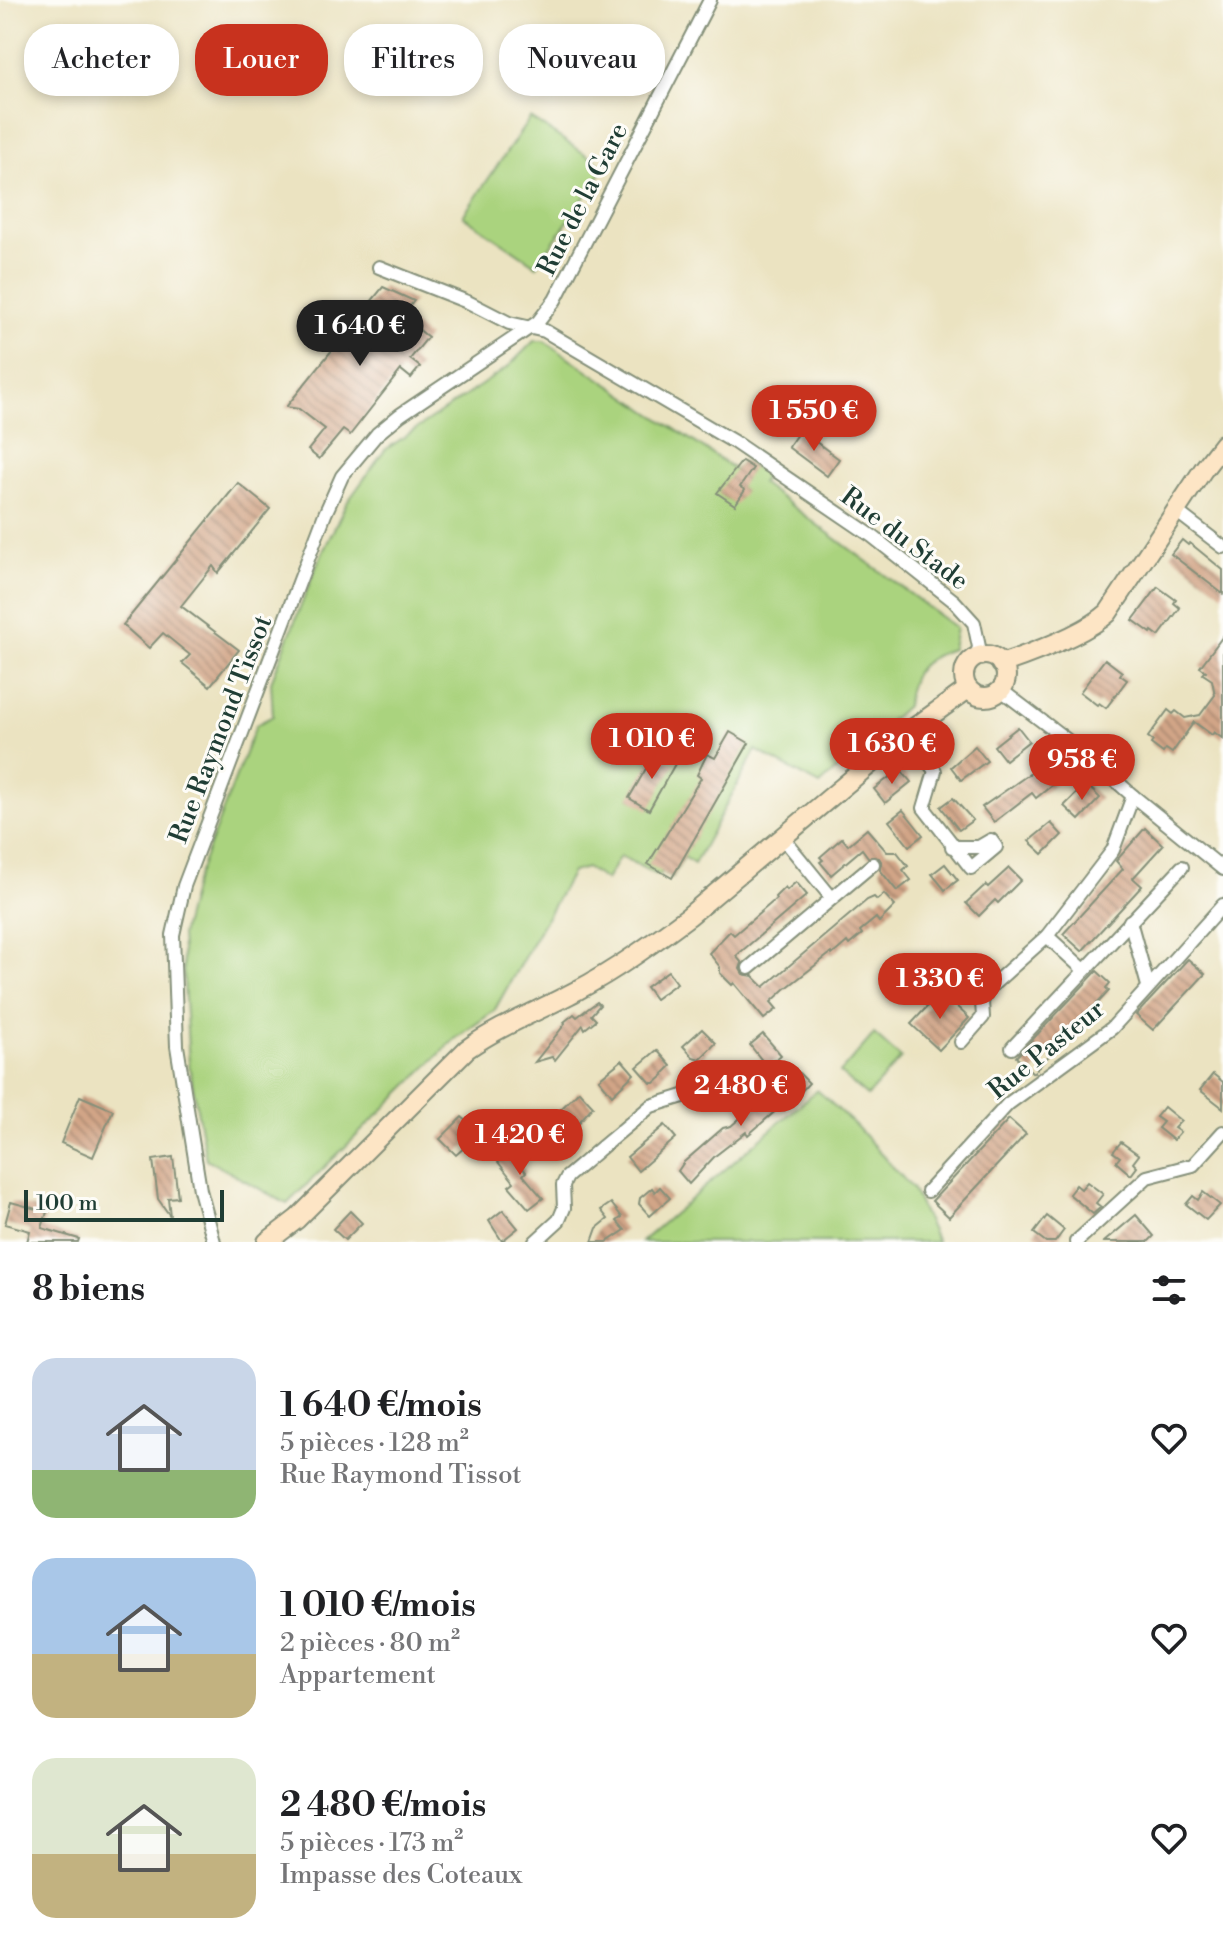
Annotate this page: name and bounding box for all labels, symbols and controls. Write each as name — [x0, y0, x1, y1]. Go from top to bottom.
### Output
chip: Acheter — [24, 24, 179, 96]
chip: Louer — [195, 24, 328, 96]
chip: Filtres — [344, 24, 483, 96]
chip: Nouveau — [499, 24, 665, 96]
street label: Rue de la Gare — [531, 118, 635, 281]
pin: 1 640 € — [286, 300, 434, 368]
text: 1 640 € — [315, 310, 405, 342]
pin: 1 550 € — [740, 385, 888, 453]
text: 1 550 € — [770, 395, 858, 427]
street label: Rue du Stade — [834, 480, 975, 597]
street label: Rue Raymond Tissot — [163, 611, 279, 848]
pin: 1 010 € — [578, 713, 726, 781]
pin: 1 630 € — [818, 718, 966, 786]
text: 1 010 € — [609, 723, 695, 755]
text: 1 630 € — [848, 728, 936, 760]
pin: 958 € — [1026, 734, 1138, 802]
text: 958 € — [1047, 744, 1117, 776]
pin: 1 330 € — [866, 953, 1014, 1021]
text: 1 330 € — [896, 963, 984, 995]
street label: Rue Pasteur — [982, 993, 1111, 1106]
pin: 2 480 € — [667, 1060, 815, 1128]
text: 2 480 € — [694, 1070, 788, 1102]
pin: 1 420 € — [446, 1109, 594, 1177]
text: 1 420 € — [475, 1119, 565, 1151]
scale bar — [24, 1186, 224, 1222]
text: 100 m — [36, 1190, 98, 1217]
icon: filters — [1147, 1268, 1191, 1312]
text: 8 biens — [32, 1269, 145, 1311]
text: 1 640 €/mois — [280, 1385, 482, 1427]
icon: home — [96, 1390, 192, 1486]
icon: heart — [1147, 1416, 1191, 1460]
text: 5 pièces · 128 m² — [280, 1427, 469, 1459]
text: Rue Raymond Tissot — [280, 1459, 522, 1491]
text: 1 010 €/mois — [280, 1585, 476, 1627]
icon: home — [96, 1590, 192, 1686]
icon: heart — [1147, 1616, 1191, 1660]
text: 2 pièces · 80 m² — [280, 1627, 460, 1659]
text: Appartement — [280, 1659, 436, 1691]
text: 2 480 €/mois — [280, 1785, 486, 1827]
icon: home — [96, 1790, 192, 1886]
icon: heart — [1147, 1816, 1191, 1860]
text: 5 pièces · 173 m² — [280, 1827, 463, 1859]
text: Impasse des Coteaux — [280, 1859, 522, 1891]

